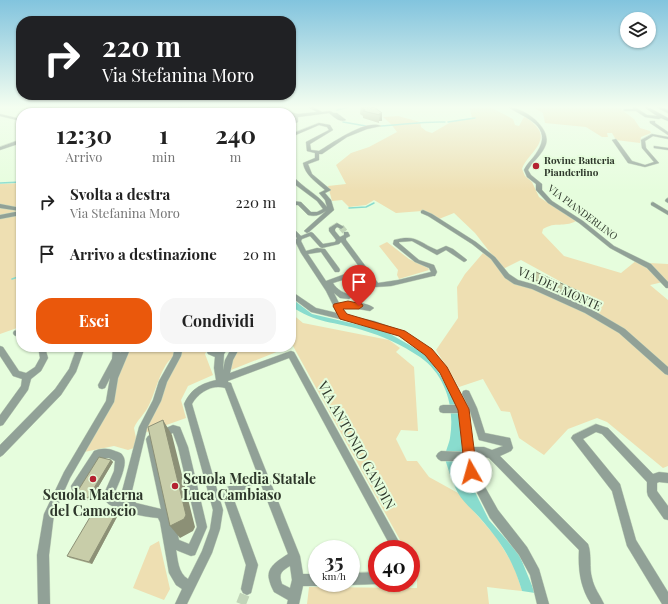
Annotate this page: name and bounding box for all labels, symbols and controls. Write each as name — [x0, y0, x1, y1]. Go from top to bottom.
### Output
map controls — [620, 12, 656, 48]
button: layers — [620, 12, 656, 48]
text: 220 m — [102, 27, 181, 64]
icon: right — [36, 32, 88, 84]
text: Via Stefanina Moro — [102, 63, 254, 87]
text: 12:30 — [56, 118, 112, 150]
text: 1 — [159, 118, 168, 150]
text: 240 — [215, 118, 256, 150]
text: Arrivo — [66, 148, 102, 165]
text: min — [152, 148, 175, 165]
text: m — [230, 148, 241, 165]
place label: Rovine Batteria Pianderlino — [544, 153, 616, 179]
marker: Rovine Batteria Pianderlino — [531, 161, 541, 171]
street label: VIA PIANDERLINO — [544, 180, 621, 243]
text: Svolta a destra — [70, 184, 170, 204]
icon: right — [36, 191, 58, 213]
text: 220 m — [236, 192, 276, 212]
text: Via Stefanina Moro — [70, 204, 180, 221]
icon: arrive — [36, 243, 58, 265]
text: Arrivo a destinazione — [70, 244, 217, 264]
text: 20 m — [243, 244, 276, 264]
street label: VIA DEL MONTE — [515, 262, 605, 314]
pin — [342, 265, 376, 306]
icon: arrive — [348, 271, 370, 293]
button: Esci — [36, 298, 152, 344]
button: Condividi — [160, 298, 276, 344]
street label: VIA ANTONIO GANDIN — [313, 377, 400, 513]
position arrow — [450, 451, 492, 493]
place label: Scuola Media Statale Luca Cambiaso — [183, 469, 316, 504]
marker: Scuola Materna del Camoscio — [88, 474, 98, 484]
marker: Scuola Media Statale Luca Cambiaso — [170, 481, 180, 491]
place label: Scuola Materna del Camoscio — [43, 485, 144, 520]
speed limit sign: 40 — [368, 540, 420, 592]
text: 35 — [325, 547, 343, 574]
text: km/h — [322, 569, 346, 583]

